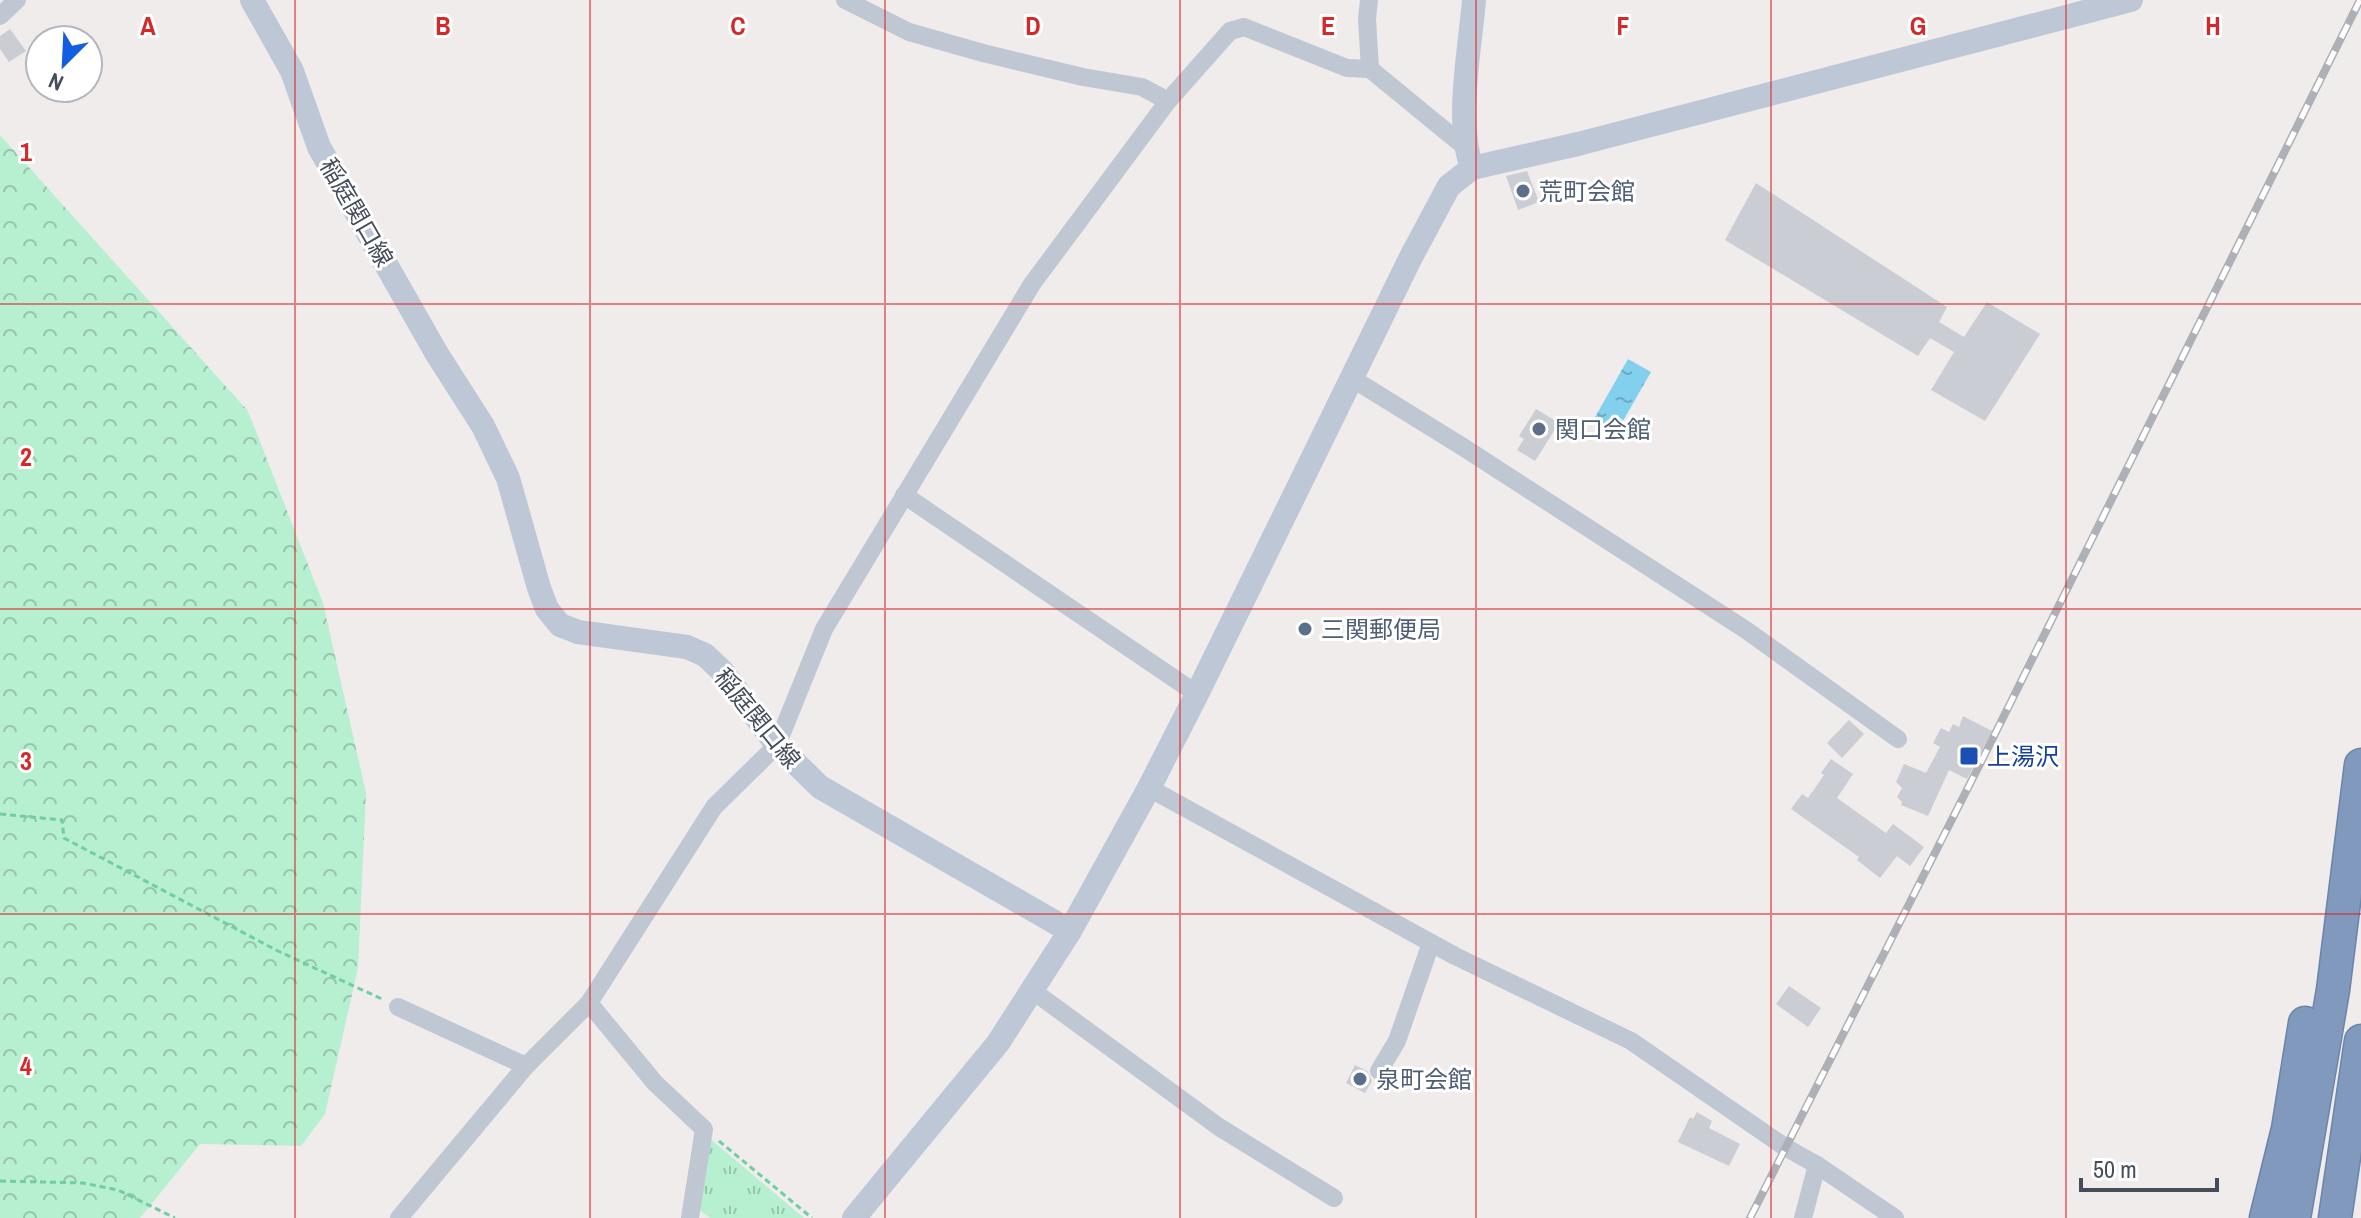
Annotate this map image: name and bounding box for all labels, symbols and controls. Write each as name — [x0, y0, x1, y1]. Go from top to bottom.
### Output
text: A — [140, 8, 156, 43]
text: B — [435, 8, 451, 43]
text: C — [730, 8, 746, 43]
text: D — [1025, 8, 1041, 43]
text: E — [1321, 8, 1335, 43]
text: F — [1616, 8, 1630, 43]
text: G — [1910, 8, 1926, 43]
text: H — [2205, 8, 2221, 43]
north arrow — [24, 24, 104, 104]
text: N — [44, 66, 68, 99]
text: 1 — [20, 134, 32, 169]
street label: 稲庭関口線 — [313, 152, 401, 272]
place label: 荒町会館 — [1539, 175, 1635, 207]
marker: 荒町会館 — [1514, 182, 1532, 200]
place label: 関口会館 — [1555, 413, 1651, 445]
marker: 関口会館 — [1530, 420, 1548, 438]
text: 2 — [20, 439, 32, 474]
place label: 三関郵便局 — [1321, 613, 1441, 645]
marker: 三関郵便局 — [1296, 620, 1314, 638]
street label: 稲庭関口線 — [708, 661, 808, 775]
place label: 上湯沢 — [1987, 740, 2059, 772]
text: 3 — [20, 743, 32, 778]
marker: 上湯沢 — [1958, 745, 1980, 767]
text: 4 — [20, 1048, 32, 1083]
place label: 泉町会館 — [1376, 1063, 1472, 1095]
marker: 泉町会館 — [1351, 1070, 1369, 1088]
scale bar — [2081, 1142, 2217, 1192]
text: 50 m — [2093, 1153, 2137, 1185]

